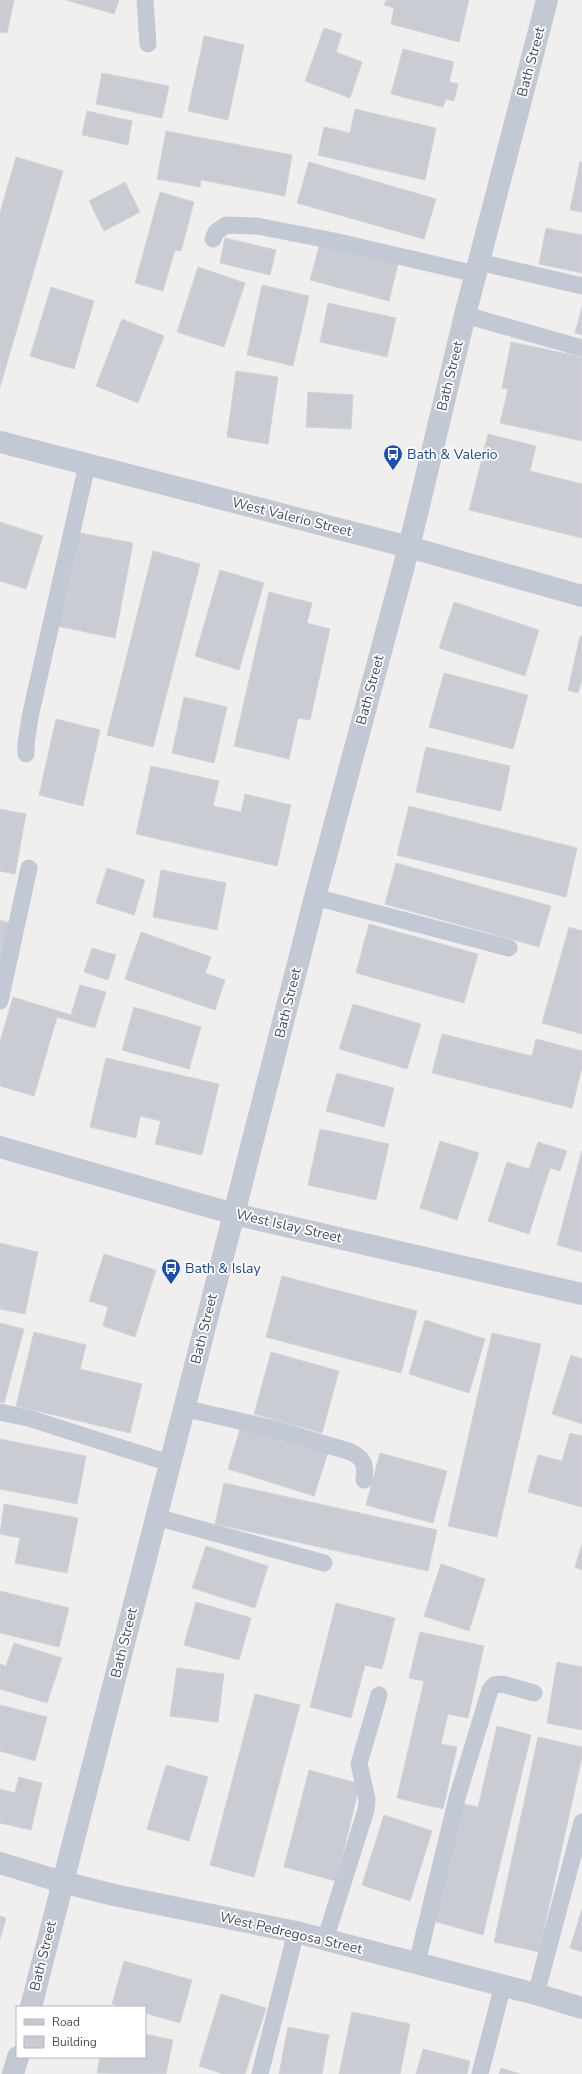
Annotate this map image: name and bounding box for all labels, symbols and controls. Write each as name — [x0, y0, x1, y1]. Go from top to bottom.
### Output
street label: Bath Street — [513, 25, 549, 99]
street label: Bath Street — [432, 339, 468, 413]
bus stop icon: Bath & Valerio — [382, 443, 404, 471]
place label: Bath & Valerio — [407, 445, 498, 464]
street label: West Valerio Street — [230, 493, 354, 541]
street label: Bath Street — [352, 653, 388, 727]
street label: Bath Street — [270, 966, 306, 1040]
street label: West Islay Street — [234, 1205, 344, 1247]
bus stop icon: Bath & Islay — [160, 1257, 182, 1285]
place label: Bath & Islay — [185, 1259, 261, 1278]
street label: Bath Street — [186, 1292, 222, 1366]
street label: Bath Street — [106, 1606, 142, 1680]
street label: West Pedregosa Street — [218, 1907, 364, 1959]
street label: Bath Street — [25, 1919, 61, 1993]
legend — [16, 2006, 146, 2058]
text: Road — [52, 2014, 80, 2030]
text: Building — [52, 2034, 97, 2050]

